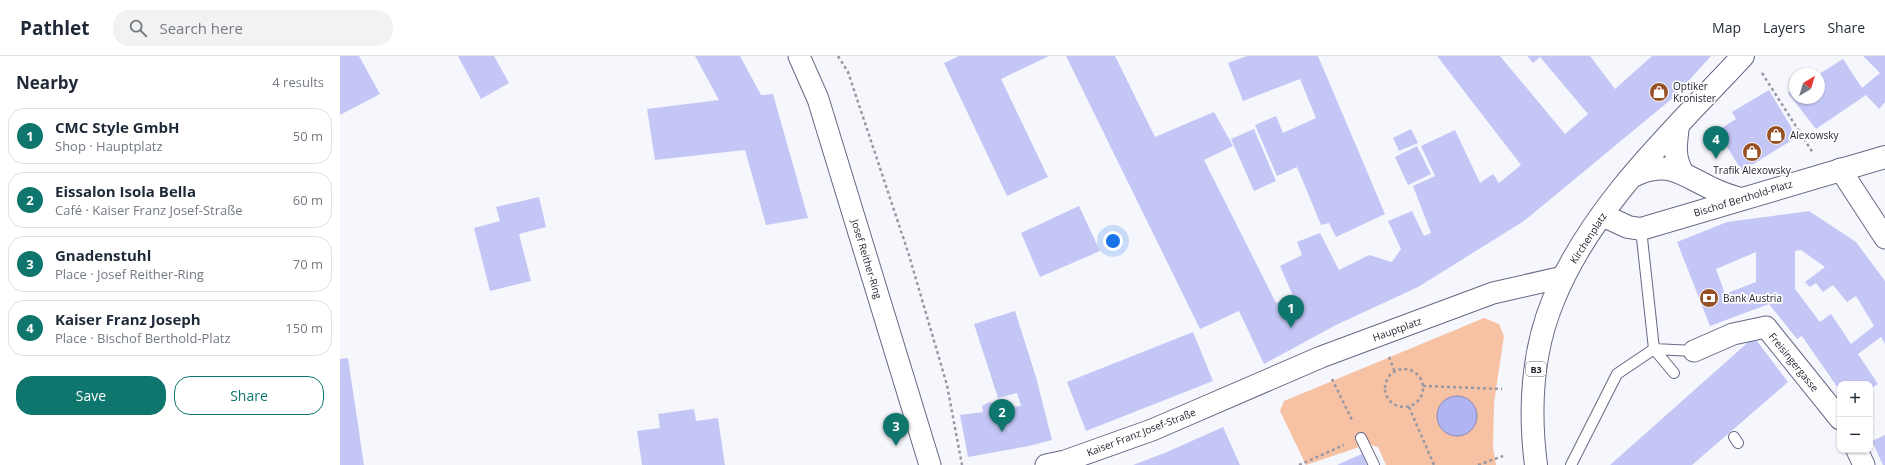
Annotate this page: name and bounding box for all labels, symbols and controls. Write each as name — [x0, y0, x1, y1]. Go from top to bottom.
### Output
search box — [113, 10, 393, 46]
text: Pathlet — [20, 15, 89, 41]
icon: search — [127, 17, 149, 39]
text: Search here — [159, 18, 243, 38]
text: Map — [1712, 18, 1741, 37]
text: Layers — [1763, 18, 1805, 37]
text: Share — [1827, 18, 1865, 37]
north arrow — [1789, 68, 1825, 104]
text: Nearby — [16, 71, 78, 94]
text: 4 results — [272, 73, 324, 91]
place label: Optiker Kronister — [1673, 79, 1716, 105]
shop icon: Optiker Kronister — [1648, 81, 1670, 103]
text: CMC Style GmbH — [55, 117, 179, 137]
shop icon: Alexowsky — [1765, 124, 1787, 146]
pin: 4 — [1703, 126, 1729, 159]
text: 1 — [26, 127, 34, 145]
text: 50 m — [293, 127, 323, 145]
place label: Alexowsky — [1790, 128, 1839, 142]
text: Shop · Hauptplatz — [55, 137, 163, 155]
shop icon: Trafik Alexowsky — [1741, 141, 1763, 163]
place label: Trafik Alexowsky — [1713, 163, 1792, 177]
street label: Bischof Berthold-Platz — [1692, 176, 1794, 220]
text: Eissalon Isola Bella — [55, 181, 196, 201]
text: 2 — [26, 191, 34, 209]
text: 60 m — [293, 191, 323, 209]
text: Café · Kaiser Franz Josef-Straße — [55, 201, 243, 219]
street label: Kirchenplatz — [1566, 210, 1610, 266]
street label: Josef Reither-Ring — [848, 217, 886, 301]
your location — [1103, 231, 1123, 251]
text: Gnadenstuhl — [55, 245, 151, 265]
text: 3 — [26, 255, 34, 273]
text: 70 m — [293, 255, 323, 273]
text: Place · Josef Reither-Ring — [55, 265, 204, 283]
bank icon: Bank Austria — [1698, 287, 1720, 309]
place label: Bank Austria — [1723, 291, 1782, 305]
pin: 1 — [1278, 295, 1304, 328]
text: Kaiser Franz Joseph — [55, 309, 201, 329]
street label: Hauptplatz — [1371, 314, 1424, 344]
text: 4 — [26, 319, 34, 337]
text: 150 m — [285, 319, 323, 337]
text: Place · Bischof Berthold-Platz — [55, 329, 231, 347]
street label: Freisingergasse — [1766, 330, 1822, 395]
road number: B3 — [1526, 362, 1546, 376]
button: Save — [16, 376, 166, 415]
button: Share — [174, 376, 324, 415]
map controls — [1837, 381, 1873, 453]
button: + — [1837, 381, 1873, 417]
pin: 2 — [989, 399, 1015, 432]
street label: Kaiser Franz Josef-Straße — [1084, 405, 1198, 459]
pin: 3 — [883, 413, 909, 446]
button: − — [1837, 417, 1873, 453]

